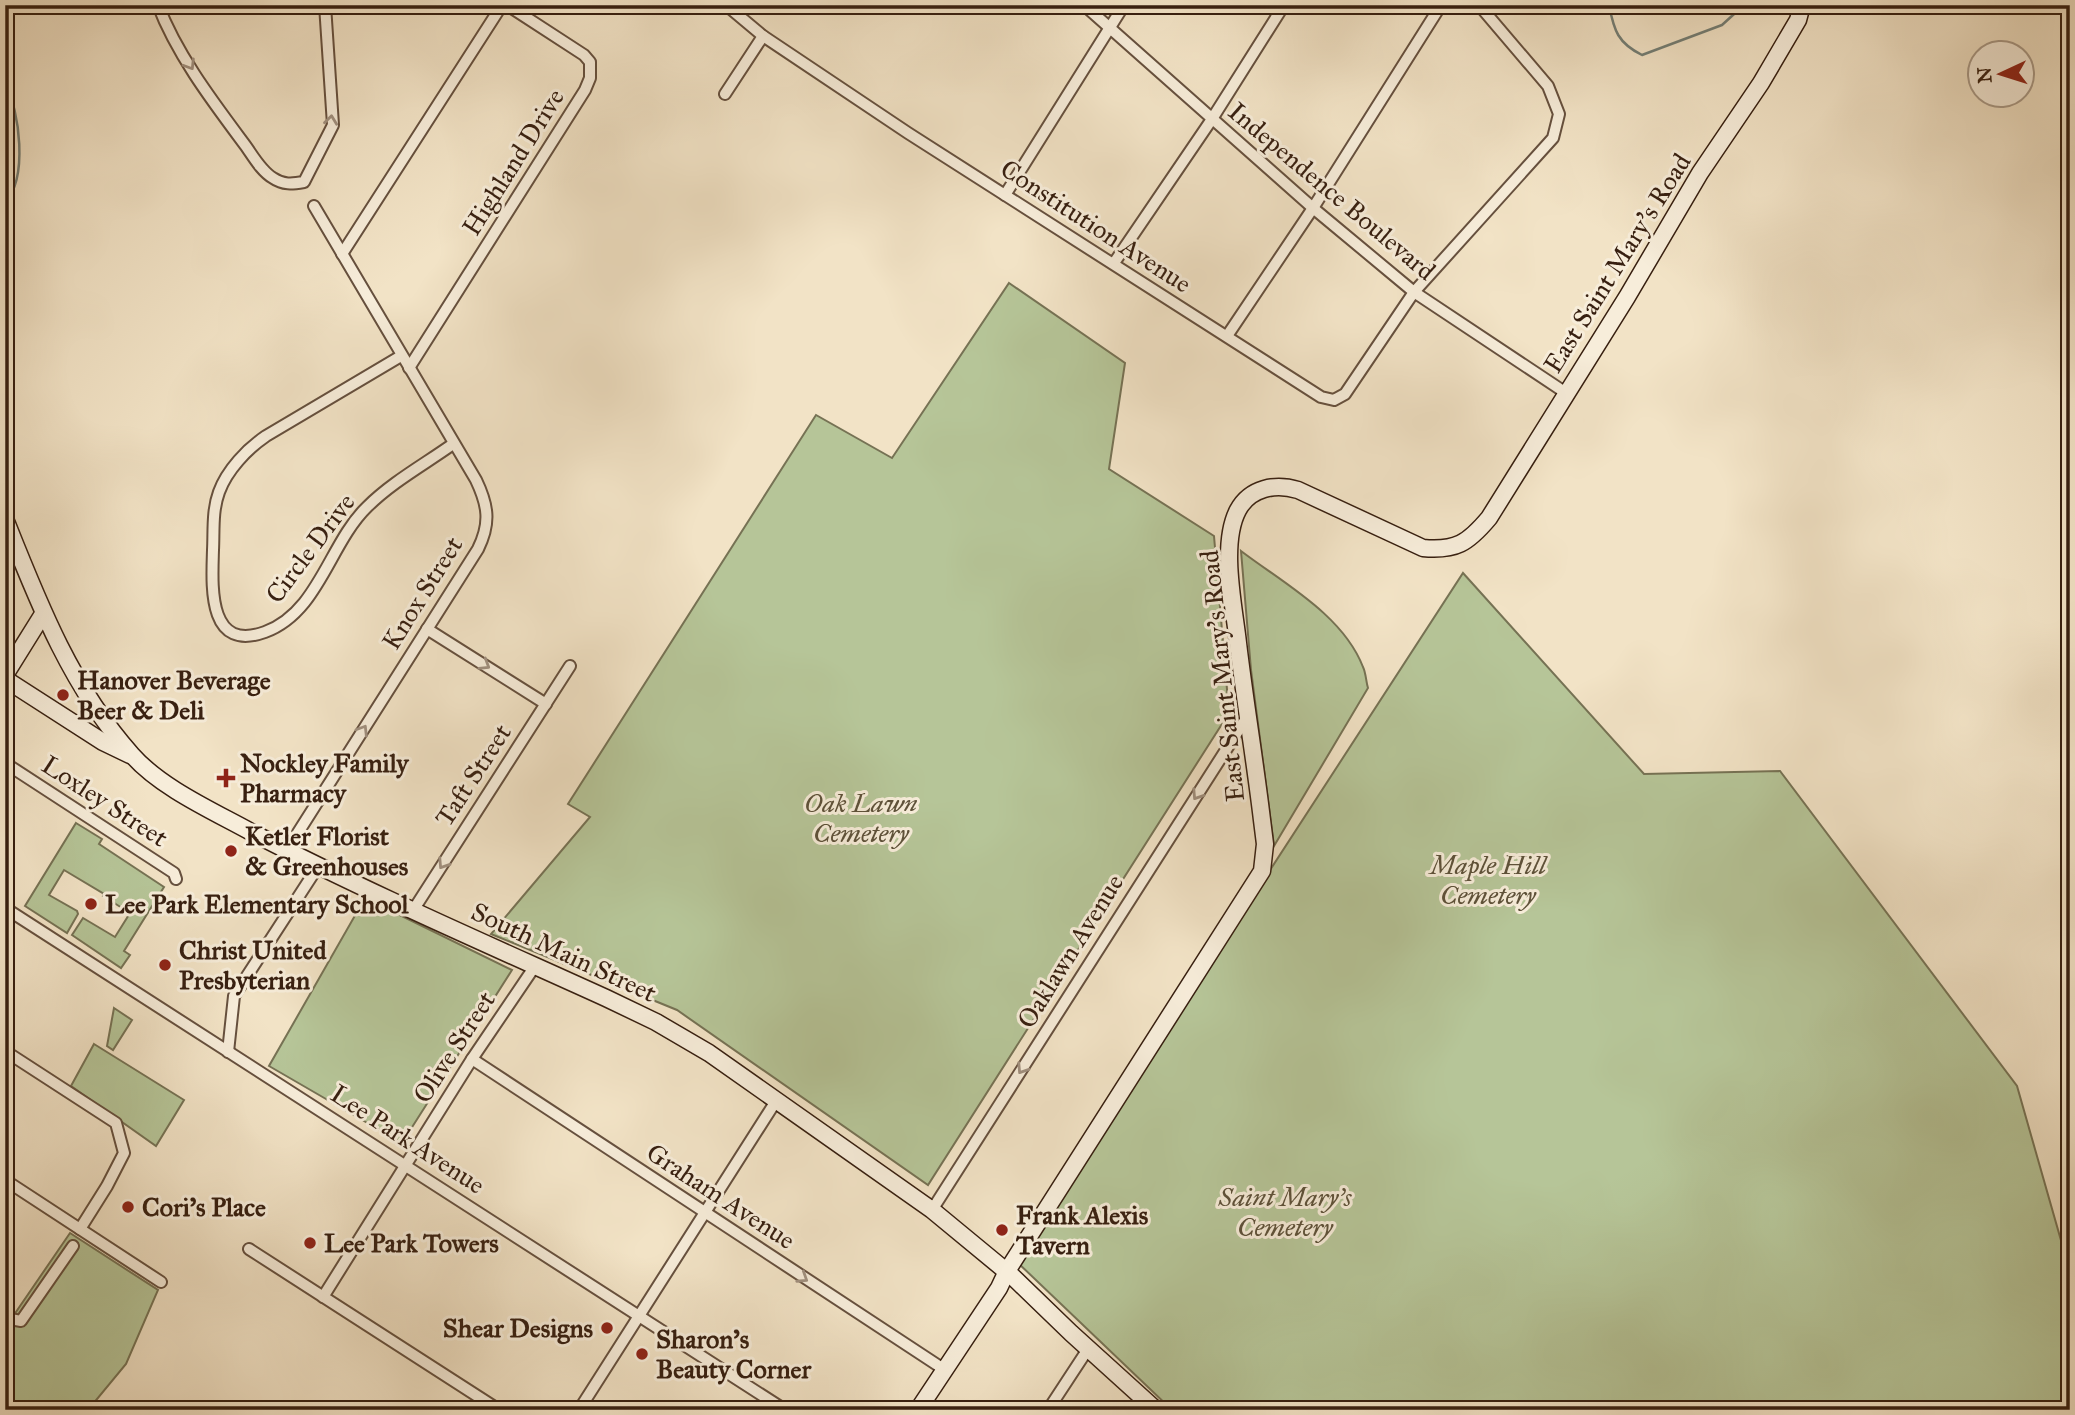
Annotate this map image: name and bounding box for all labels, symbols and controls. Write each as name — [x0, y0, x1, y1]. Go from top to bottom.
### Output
north arrow — [1966, 38, 2036, 108]
one-way arrow — [182, 58, 195, 71]
text: N — [1973, 66, 1997, 84]
street label: Highland Drive — [455, 83, 571, 241]
street label: Independence Boulevard — [1222, 95, 1442, 287]
one-way arrow — [323, 114, 338, 126]
street label: East Saint Mary's Road — [1536, 147, 1698, 379]
street label: Constitution Avenue — [995, 152, 1198, 300]
street label: Circle Drive — [258, 487, 362, 609]
street label: Knox Street — [375, 531, 469, 655]
street label: East Saint Mary's Road — [1193, 549, 1251, 803]
one-way arrow — [477, 657, 490, 670]
place label: Hanover Beverage Beer & Deli — [77, 664, 271, 726]
marker: Hanover Beverage Beer & Deli — [55, 687, 71, 703]
street label: Taft Street — [428, 718, 518, 832]
one-way arrow — [354, 725, 367, 738]
place label: Nockley Family Pharmacy — [240, 747, 410, 809]
street label: Loxley Street — [36, 748, 174, 854]
marker: Nockley Family Pharmacy — [218, 770, 234, 786]
park label: Oak Lawn Cemetery — [805, 787, 918, 849]
one-way arrow — [1192, 787, 1205, 800]
place label: Ketler Florist & Greenhouses — [245, 820, 409, 882]
marker: Ketler Florist & Greenhouses — [223, 843, 239, 859]
park label: Maple Hill Cemetery — [1427, 849, 1548, 911]
one-way arrow — [438, 857, 451, 870]
street label: Oaklawn Avenue — [1010, 868, 1130, 1034]
place label: Lee Park Elementary School — [105, 888, 409, 920]
street label: South Main Street — [466, 895, 662, 1009]
marker: Lee Park Elementary School — [83, 896, 99, 912]
place label: Christ United Presbyterian — [179, 934, 327, 996]
marker: Christ United Presbyterian — [157, 957, 173, 973]
street label: Olive Street — [406, 985, 502, 1109]
one-way arrow — [1017, 1061, 1030, 1074]
street label: Lee Park Avenue — [325, 1077, 491, 1201]
street label: Graham Avenue — [641, 1136, 801, 1256]
park label: Saint Mary's Cemetery — [1217, 1181, 1352, 1243]
place label: Cori's Place — [142, 1191, 266, 1223]
marker: Cori's Place — [120, 1199, 136, 1215]
place label: Frank Alexis Tavern — [1015, 1199, 1149, 1261]
marker: Frank Alexis Tavern — [994, 1222, 1010, 1238]
place label: Lee Park Towers — [324, 1227, 499, 1259]
marker: Lee Park Towers — [302, 1235, 318, 1251]
one-way arrow — [795, 1269, 808, 1282]
place label: Shear Designs — [443, 1312, 594, 1345]
marker: Shear Designs — [599, 1320, 615, 1336]
place label: Sharon's Beauty Corner — [656, 1323, 812, 1385]
marker: Sharon's Beauty Corner — [634, 1346, 650, 1362]

